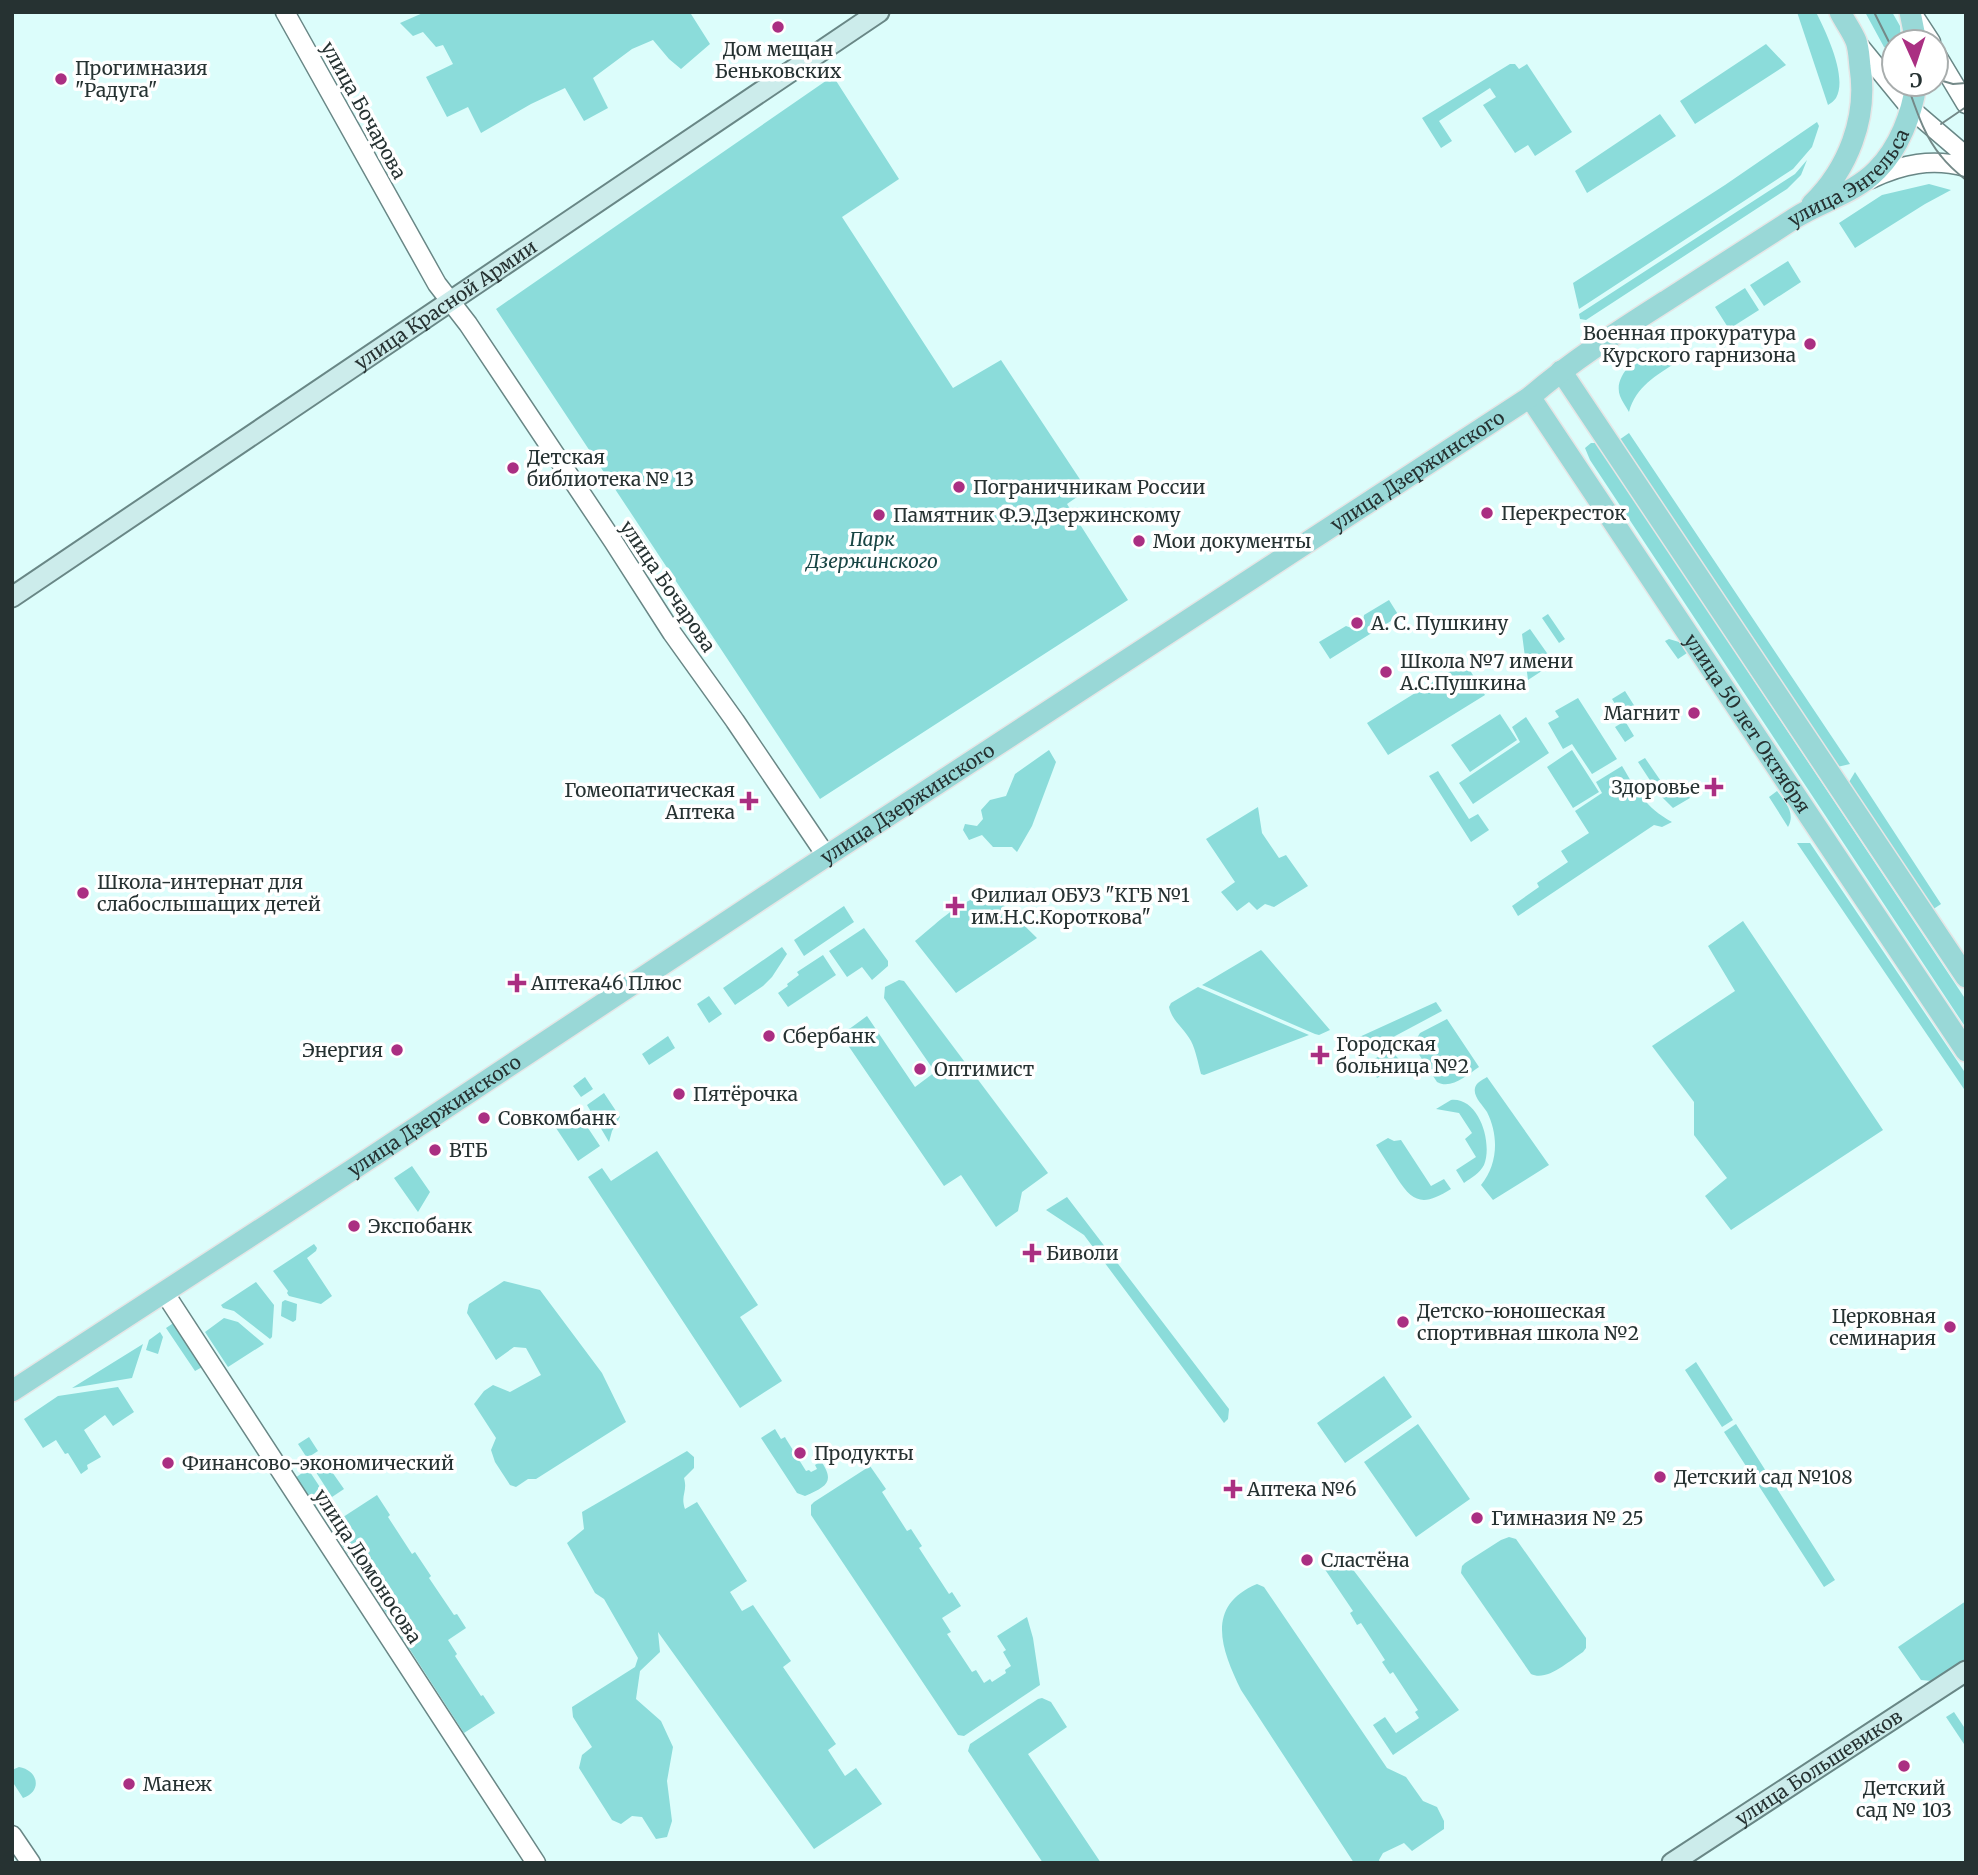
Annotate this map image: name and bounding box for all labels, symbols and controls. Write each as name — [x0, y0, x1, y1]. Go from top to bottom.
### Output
marker: Дом мещан Беньковских — [770, 19, 786, 35]
north arrow — [1880, 28, 1950, 98]
street label: улица Бочарова — [316, 37, 412, 183]
place label: Дом мещан Беньковских — [715, 37, 842, 83]
place label: Прогимназия "Радуга" — [75, 56, 208, 102]
text: С — [1909, 68, 1923, 92]
marker: Прогимназия "Радуга" — [53, 71, 69, 87]
street label: улица Энгельса — [1783, 125, 1914, 232]
street label: улица Красной Армии — [350, 234, 541, 375]
place label: Военная прокуратура Курского гарнизона — [1583, 321, 1796, 367]
marker: Военная прокуратура Курского гарнизона — [1802, 336, 1818, 352]
street label: улица Дзержинского — [1326, 405, 1509, 536]
place label: Детская библиотека № 13 — [527, 445, 694, 491]
marker: Детская библиотека № 13 — [505, 460, 521, 476]
place label: Пограничникам России — [973, 475, 1205, 499]
marker: Пограничникам России — [951, 479, 967, 495]
place label: Перекресток — [1501, 501, 1626, 525]
place label: Памятник Ф.Э.Дзержинскому — [893, 503, 1181, 527]
marker: Перекресток — [1479, 505, 1495, 521]
marker: Памятник Ф.Э.Дзержинскому — [871, 507, 887, 523]
street label: улица Бочарова — [615, 516, 721, 656]
park label: Парк Дзержинского — [804, 527, 938, 573]
place label: Мои документы — [1153, 529, 1311, 553]
marker: Мои документы — [1131, 533, 1147, 549]
place label: А. С. Пушкину — [1370, 611, 1508, 635]
marker: А. С. Пушкину — [1349, 615, 1365, 631]
street label: улица 50 лет Октября — [1679, 629, 1816, 817]
place label: Школа №7 имени А.С.Пушкина — [1399, 649, 1573, 695]
marker: Школа №7 имени А.С.Пушкина — [1378, 664, 1394, 680]
place label: Магнит — [1604, 701, 1680, 725]
marker: Магнит — [1686, 705, 1702, 721]
street label: улица Дзержинского — [816, 738, 999, 869]
place label: Здоровье — [1612, 775, 1700, 799]
place label: Гомеопатическая Аптека — [564, 778, 735, 824]
marker: Здоровье — [1706, 779, 1722, 795]
marker: Гомеопатическая Аптека — [741, 793, 757, 809]
place label: Школа-интернат для слабослышащих детей — [97, 870, 321, 916]
place label: Филиал ОБУЗ "КГБ №1 им.Н.С.Короткова" — [971, 883, 1190, 929]
marker: Школа-интернат для слабослышащих детей — [75, 885, 91, 901]
marker: Филиал ОБУЗ "КГБ №1 им.Н.С.Короткова" — [945, 896, 965, 916]
place label: Аптека46 Плюс — [530, 971, 682, 995]
marker: Аптека46 Плюс — [509, 975, 525, 991]
place label: Сбербанк — [783, 1024, 876, 1048]
marker: Сбербанк — [761, 1028, 777, 1044]
place label: Городская больница №2 — [1336, 1032, 1469, 1078]
place label: Энергия — [302, 1038, 383, 1062]
marker: Энергия — [389, 1042, 405, 1058]
marker: Городская больница №2 — [1310, 1045, 1330, 1065]
street label: улица Дзержинского — [343, 1050, 525, 1182]
place label: Оптимист — [934, 1057, 1034, 1081]
marker: Оптимист — [912, 1061, 928, 1077]
place label: Пятёрочка — [693, 1082, 798, 1106]
marker: Пятёрочка — [671, 1086, 687, 1102]
place label: Совкомбанк — [498, 1106, 616, 1130]
marker: Совкомбанк — [476, 1110, 492, 1126]
place label: ВТБ — [449, 1138, 488, 1162]
marker: ВТБ — [427, 1142, 443, 1158]
place label: Экспобанк — [368, 1214, 472, 1238]
marker: Экспобанк — [346, 1218, 362, 1234]
place label: Биволи — [1046, 1241, 1119, 1265]
marker: Биволи — [1024, 1245, 1040, 1261]
place label: Детско-юношеская спортивная школа №2 — [1417, 1299, 1639, 1345]
place label: Церковная семинария — [1829, 1304, 1936, 1350]
marker: Детско-юношеская спортивная школа №2 — [1395, 1314, 1411, 1330]
marker: Церковная семинария — [1942, 1319, 1958, 1335]
place label: Продукты — [814, 1441, 914, 1465]
marker: Продукты — [792, 1445, 808, 1461]
place label: Финансово-экономический — [182, 1451, 454, 1475]
marker: Финансово-экономический — [160, 1455, 176, 1471]
place label: Детский сад №108 — [1674, 1465, 1853, 1489]
marker: Детский сад №108 — [1652, 1469, 1668, 1485]
place label: Аптека №6 — [1246, 1477, 1356, 1501]
marker: Аптека №6 — [1225, 1481, 1241, 1497]
street label: улица Ломоносова — [309, 1484, 427, 1648]
place label: Гимназия № 25 — [1491, 1506, 1644, 1530]
marker: Гимназия № 25 — [1469, 1510, 1485, 1526]
place label: Сластёна — [1321, 1548, 1409, 1572]
marker: Сластёна — [1299, 1552, 1315, 1568]
street label: улица Большевиков — [1731, 1704, 1907, 1831]
marker: Детский сад № 103 — [1896, 1758, 1912, 1774]
place label: Манеж — [143, 1772, 212, 1796]
marker: Манеж — [121, 1776, 137, 1792]
place label: Детский сад № 103 — [1856, 1776, 1952, 1822]

